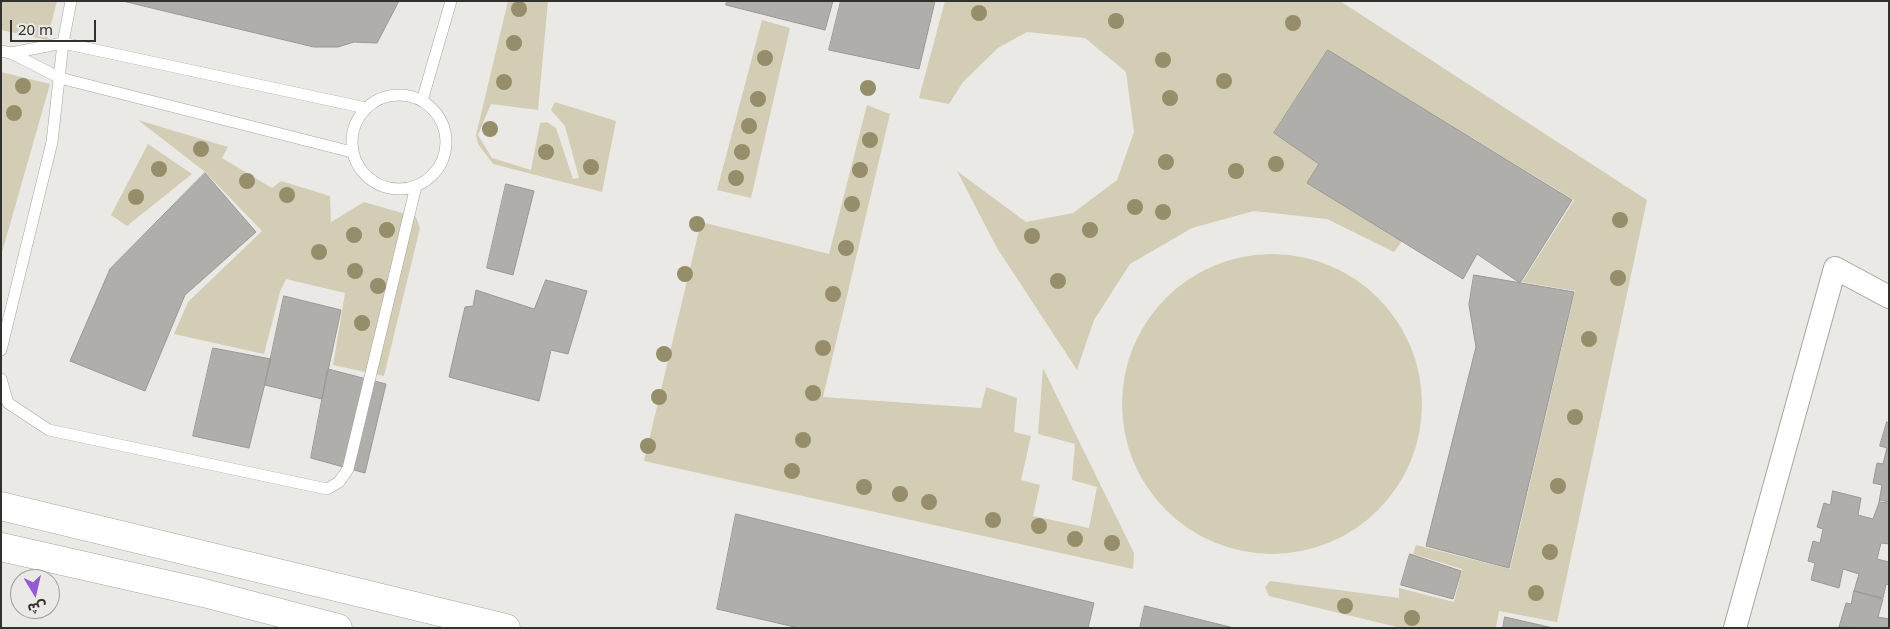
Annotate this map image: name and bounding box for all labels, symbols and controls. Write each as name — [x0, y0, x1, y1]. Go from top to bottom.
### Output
scale bar — [12, 10, 99, 42]
text: 20 m — [18, 19, 53, 39]
north arrow — [10, 569, 60, 619]
text: ش — [26, 597, 48, 619]

